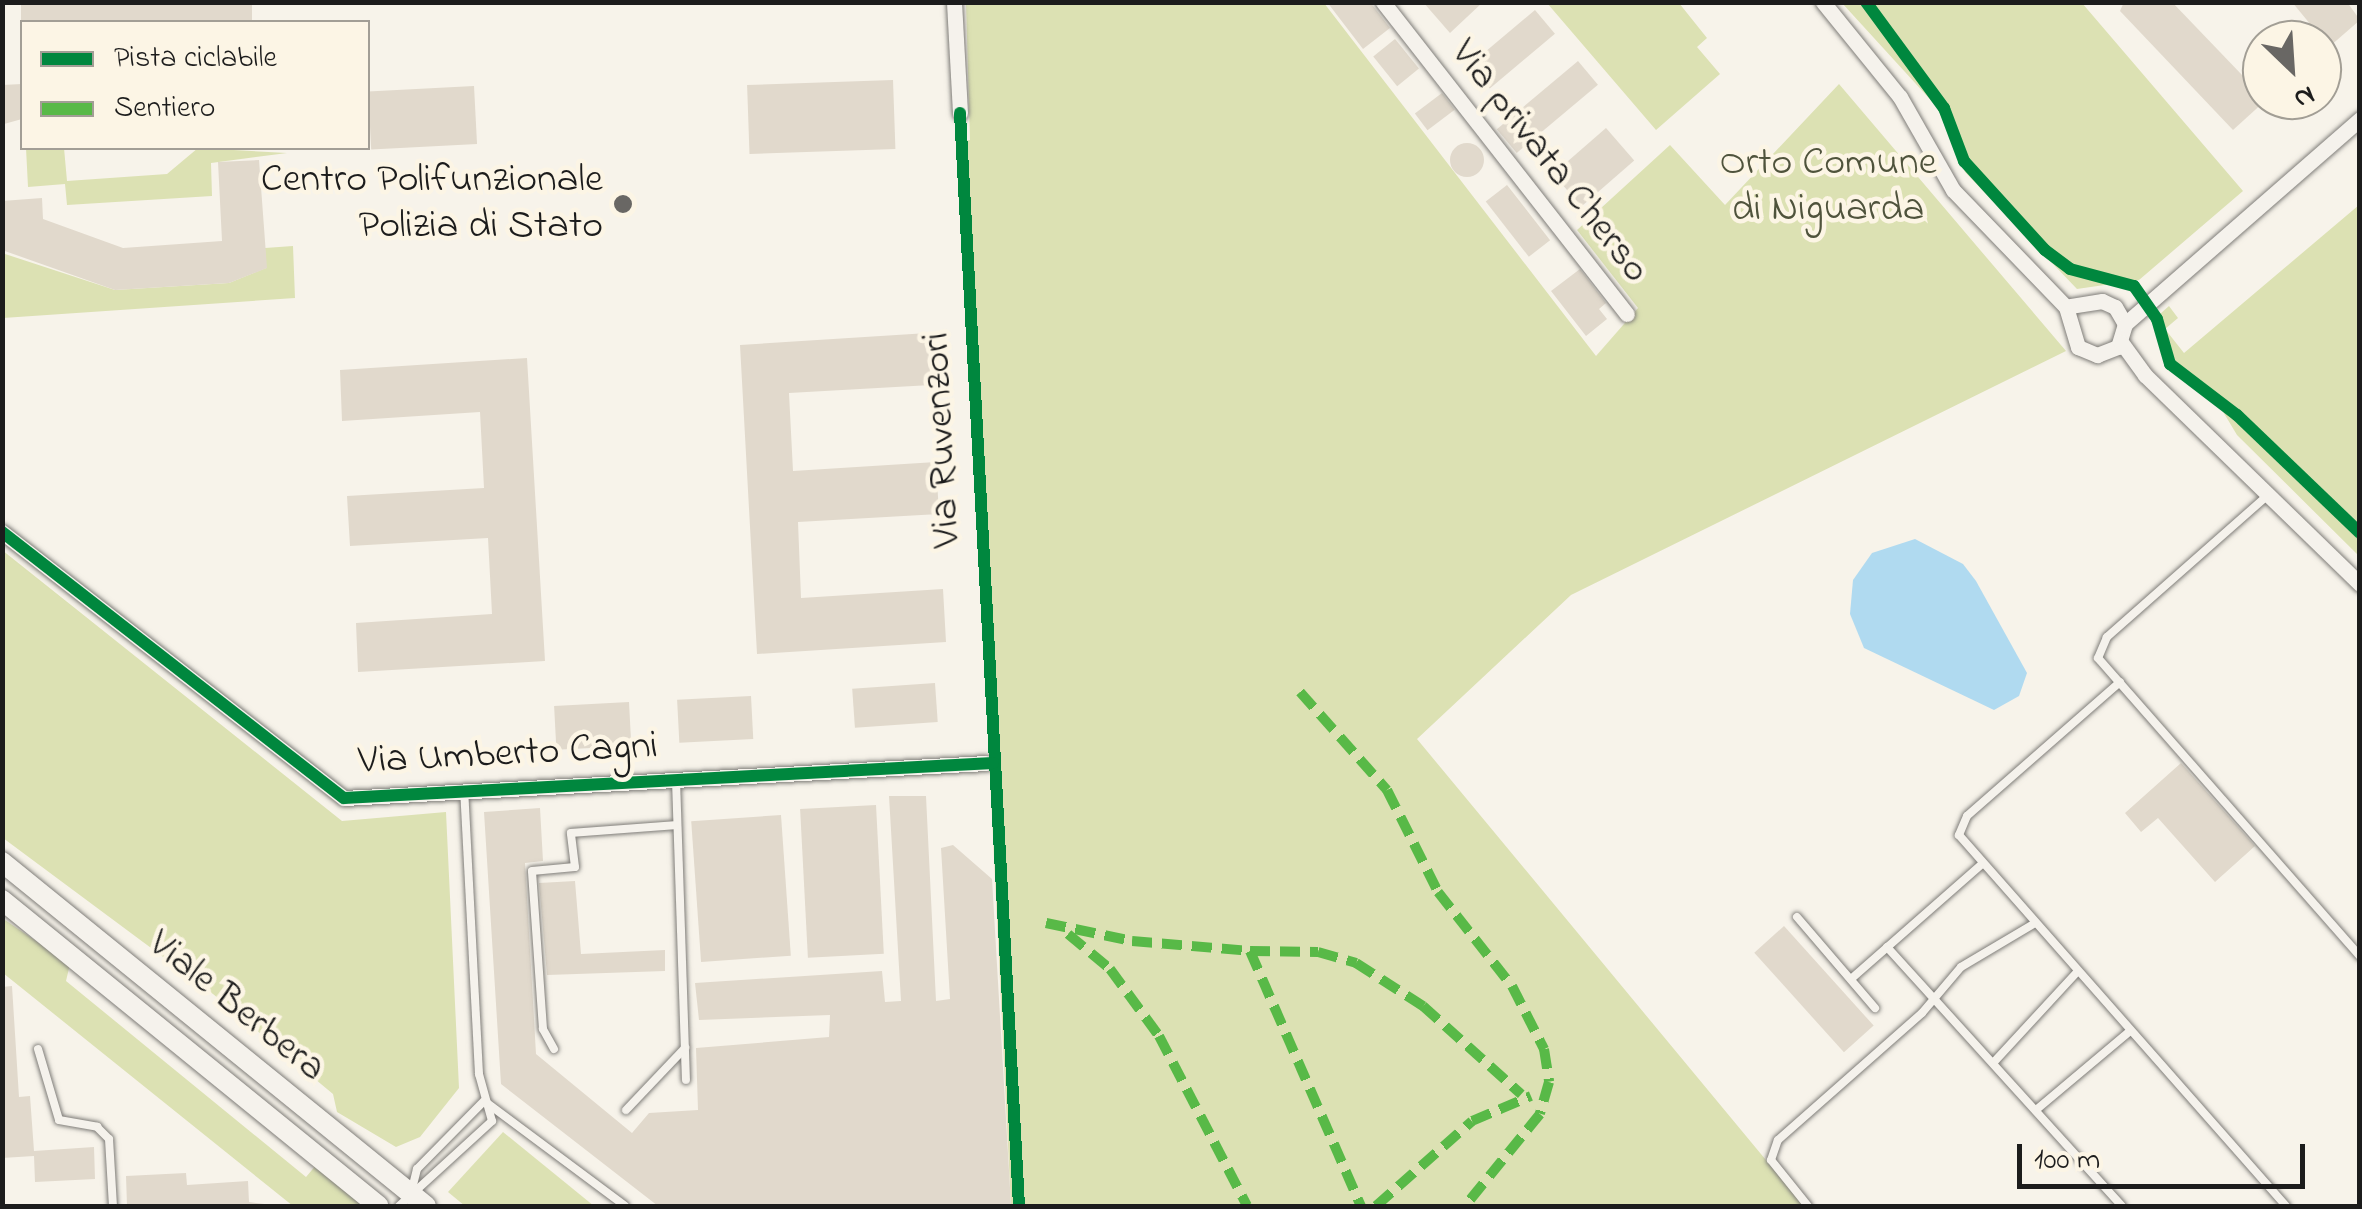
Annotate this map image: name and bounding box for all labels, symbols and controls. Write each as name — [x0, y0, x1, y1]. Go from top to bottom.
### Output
legend — [20, 20, 370, 150]
north arrow — [2242, 20, 2342, 120]
street label: Via privata Cherso — [1439, 31, 1659, 293]
text: Pista ciclabile — [114, 37, 277, 81]
text: N — [2287, 73, 2321, 118]
text: Sentiero — [114, 87, 215, 131]
park label: Orto Comune di Niguarda — [1719, 140, 1937, 234]
place label: Centro Polifunzionale Polizia di Stato — [261, 157, 603, 251]
marker: Centro Polifunzionale Polizia di Stato — [612, 193, 634, 215]
street label: Via Ruvenzori — [913, 331, 973, 549]
street label: Via Umberto Cagni — [357, 723, 659, 787]
street label: Viale Berbera — [138, 921, 334, 1093]
scale bar — [2022, 1124, 2310, 1186]
text: 100 m — [2034, 1139, 2100, 1183]

